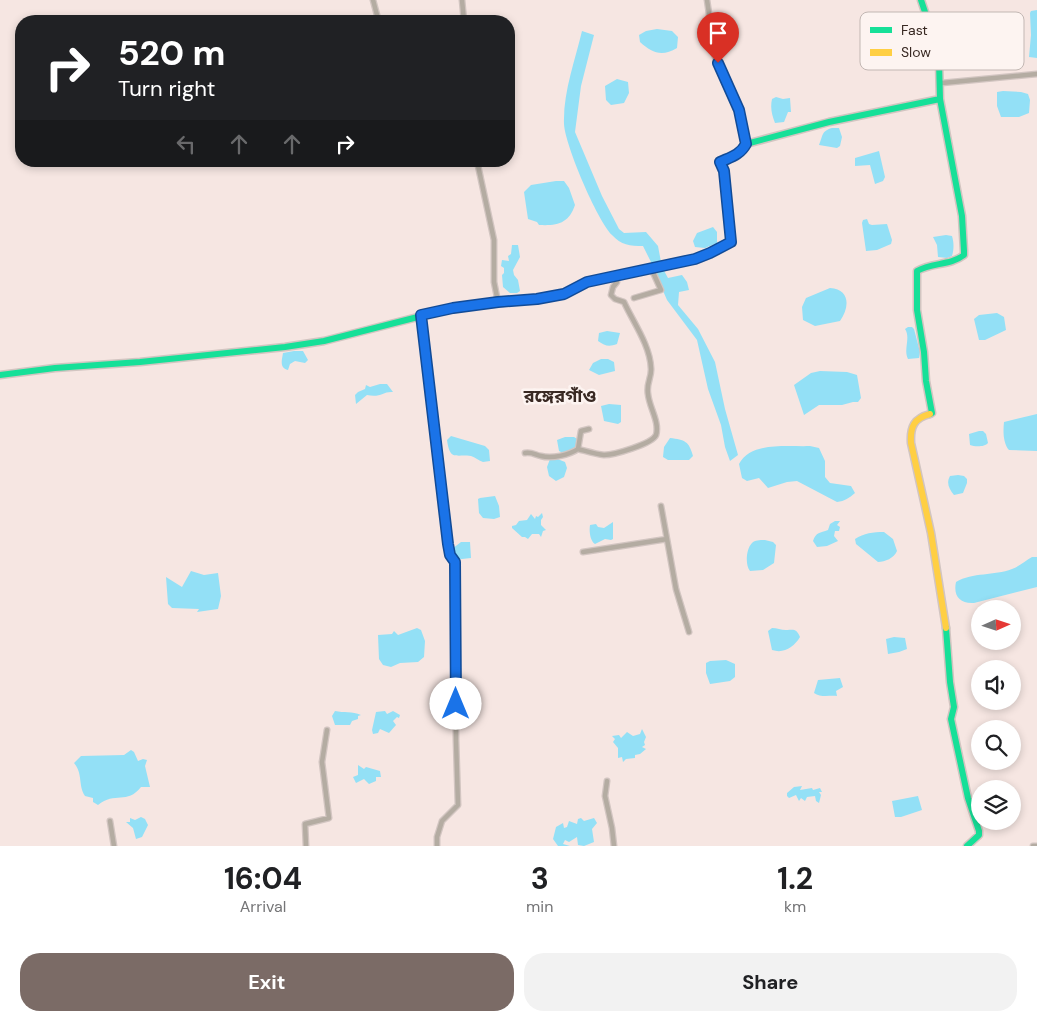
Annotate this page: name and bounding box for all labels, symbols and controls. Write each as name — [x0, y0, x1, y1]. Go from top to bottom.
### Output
pin — [697, 12, 739, 63]
legend — [860, 12, 1024, 70]
icon: arrive — [704, 19, 732, 47]
text: Fast — [901, 21, 928, 39]
text: 520 m — [118, 30, 225, 76]
icon: right — [35, 35, 100, 100]
text: Slow — [901, 43, 931, 61]
text: Turn right — [118, 74, 215, 103]
icon: left — [172, 130, 200, 158]
icon: ahead — [225, 130, 253, 158]
icon: ahead — [278, 130, 306, 158]
icon: right — [331, 130, 359, 158]
district label: রঙ্গেরগাঁও — [523, 384, 596, 408]
north arrow — [971, 600, 1021, 650]
map controls — [971, 600, 1021, 830]
button: sound — [971, 660, 1021, 710]
position arrow — [429, 677, 481, 729]
button: search — [971, 720, 1021, 770]
button: layers — [971, 780, 1021, 830]
text: 16:04 — [224, 859, 302, 898]
text: 3 — [531, 859, 549, 898]
text: 1.2 — [777, 859, 813, 898]
text: Arrival — [240, 896, 286, 917]
text: min — [526, 896, 553, 917]
text: km — [784, 896, 806, 917]
button: Exit — [20, 953, 514, 1011]
button: Share — [524, 953, 1017, 1011]

